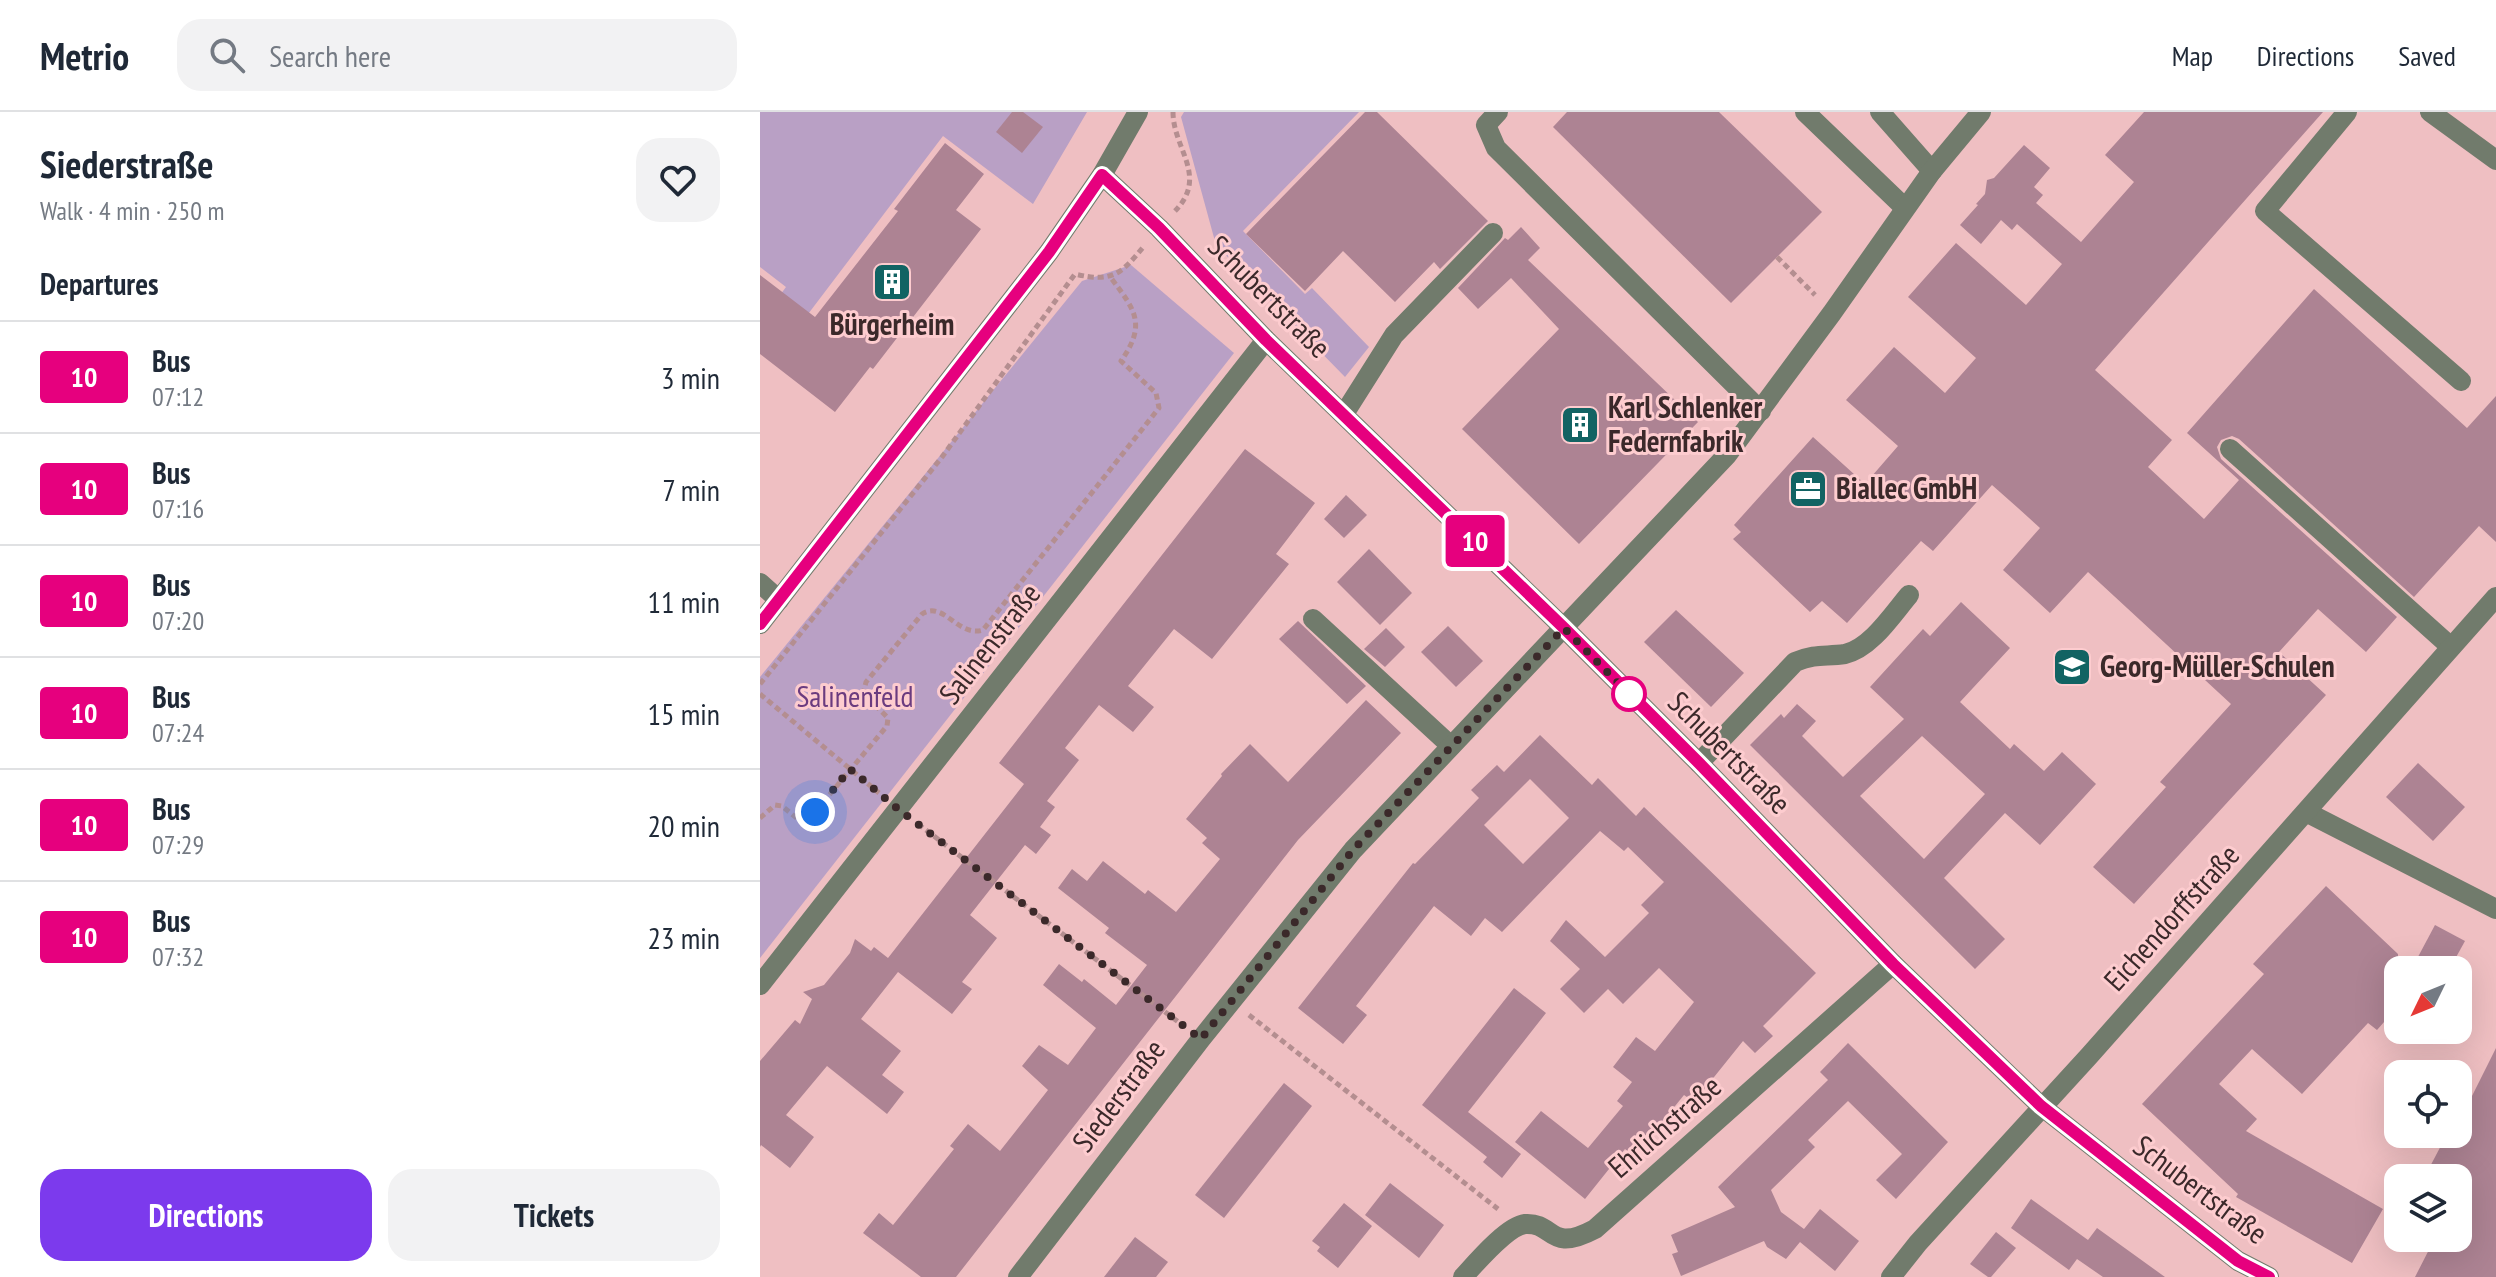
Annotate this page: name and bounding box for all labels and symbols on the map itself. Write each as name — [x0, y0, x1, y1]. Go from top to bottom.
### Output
street label: Schubertstraße — [1200, 226, 1340, 366]
building icon: Bürgerheim — [871, 261, 913, 303]
place label: Bürgerheim — [830, 304, 954, 343]
place label: Karl Schlenker Federnfabrik — [1608, 387, 1762, 460]
building icon: Karl Schlenker Federnfabrik — [1559, 404, 1601, 446]
office icon: Biallec GmbH — [1787, 468, 1829, 510]
place label: Biallec GmbH — [1836, 468, 1977, 507]
line badge: 10 — [1439, 515, 1511, 567]
street label: Salinenstraße — [930, 575, 1048, 711]
school or university icon: Georg-Müller-Schulen — [2051, 646, 2093, 688]
place label: Georg-Müller-Schulen — [2100, 646, 2335, 685]
park label: Salinenfeld — [797, 676, 913, 715]
unlabelled marker — [1612, 677, 1646, 711]
street label: Schubertstraße — [1660, 682, 1800, 822]
your location — [795, 792, 835, 832]
street label: Eichendorffstraße — [2095, 836, 2247, 998]
north arrow — [2384, 956, 2472, 1044]
street label: Siederstraße — [1063, 1031, 1173, 1159]
street label: Ehrlichstraße — [1599, 1066, 1729, 1186]
street label: Schubertstraße — [2126, 1126, 2276, 1252]

